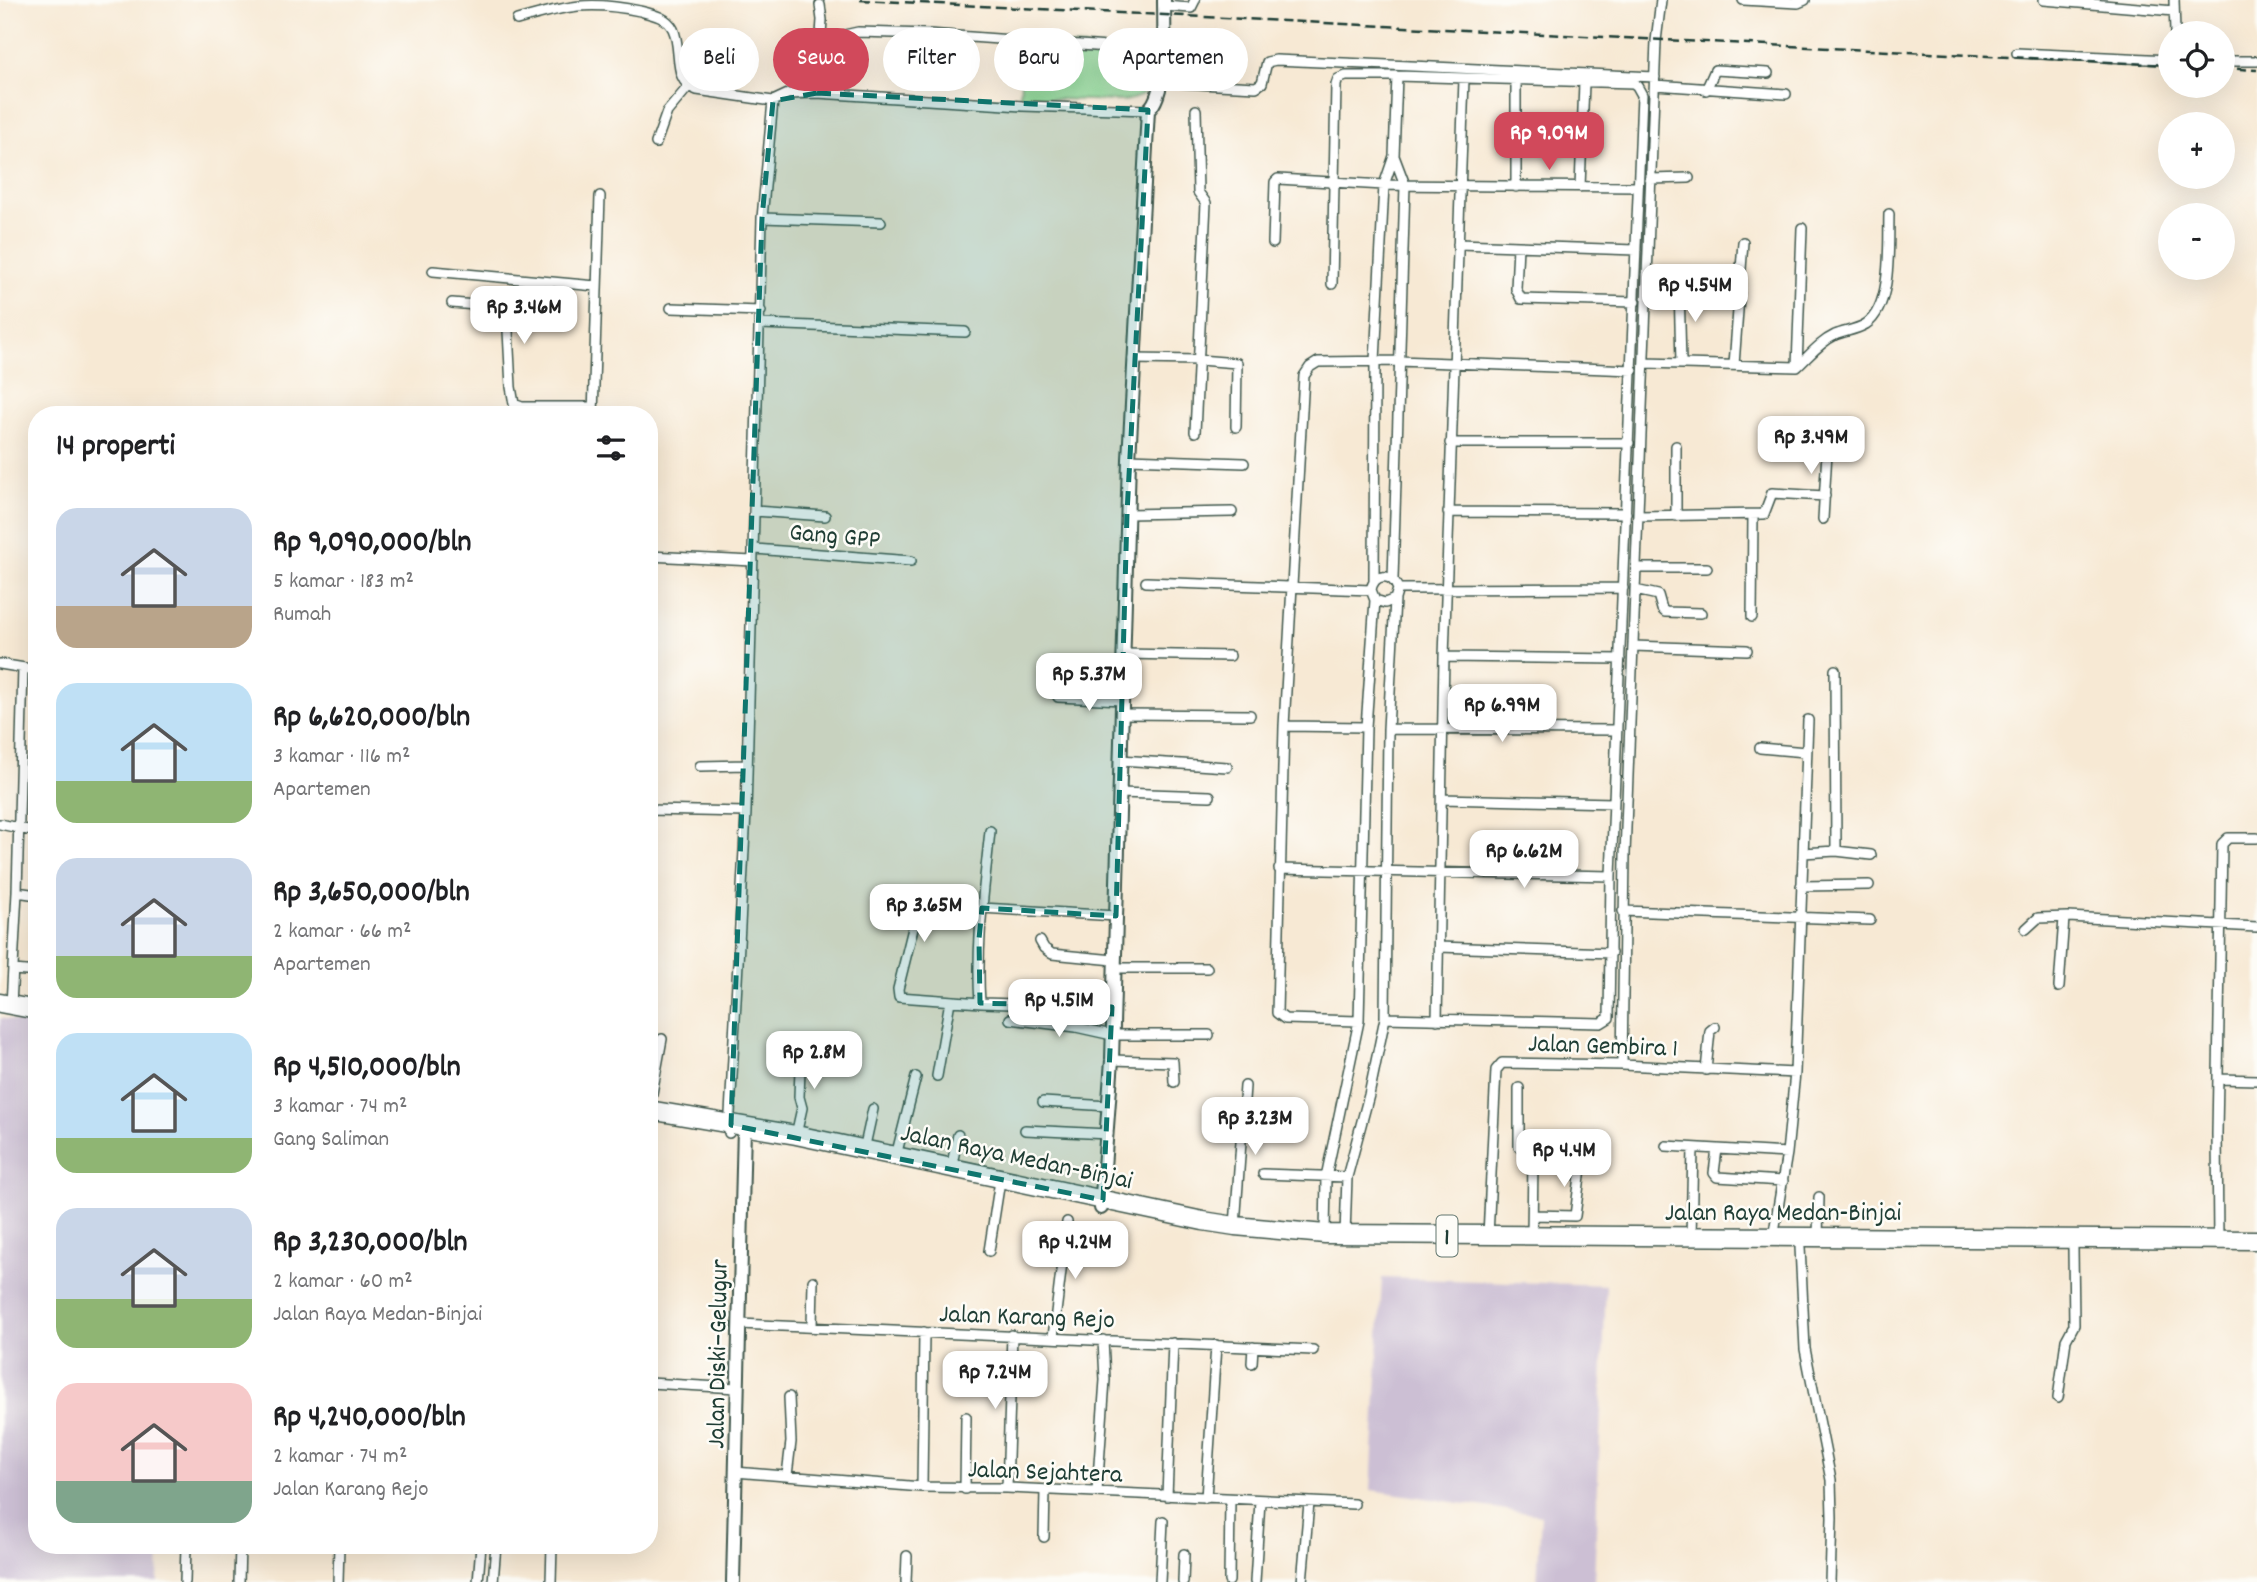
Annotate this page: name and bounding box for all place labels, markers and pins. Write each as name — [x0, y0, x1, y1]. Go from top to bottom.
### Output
pin: Rp 9.09M — [1477, 113, 1621, 172]
pin: Rp 4.54M — [1623, 264, 1767, 324]
pin: Rp 3.46M — [452, 286, 596, 346]
pin: Rp 3.49M — [1739, 416, 1883, 476]
pin: Rp 5.37M — [1017, 654, 1161, 713]
pin: Rp 6.99M — [1430, 684, 1574, 744]
pin: Rp 6.62M — [1452, 830, 1596, 890]
pin: Rp 3.65M — [852, 884, 996, 944]
pin: Rp 4.51M — [987, 979, 1131, 1039]
pin: Rp 2.8M — [749, 1032, 879, 1091]
pin: Rp 3.23M — [1183, 1098, 1327, 1157]
pin: Rp 4.4M — [1499, 1130, 1629, 1189]
pin: Rp 4.24M — [1003, 1222, 1147, 1281]
pin: Rp 7.24M — [923, 1352, 1067, 1411]

